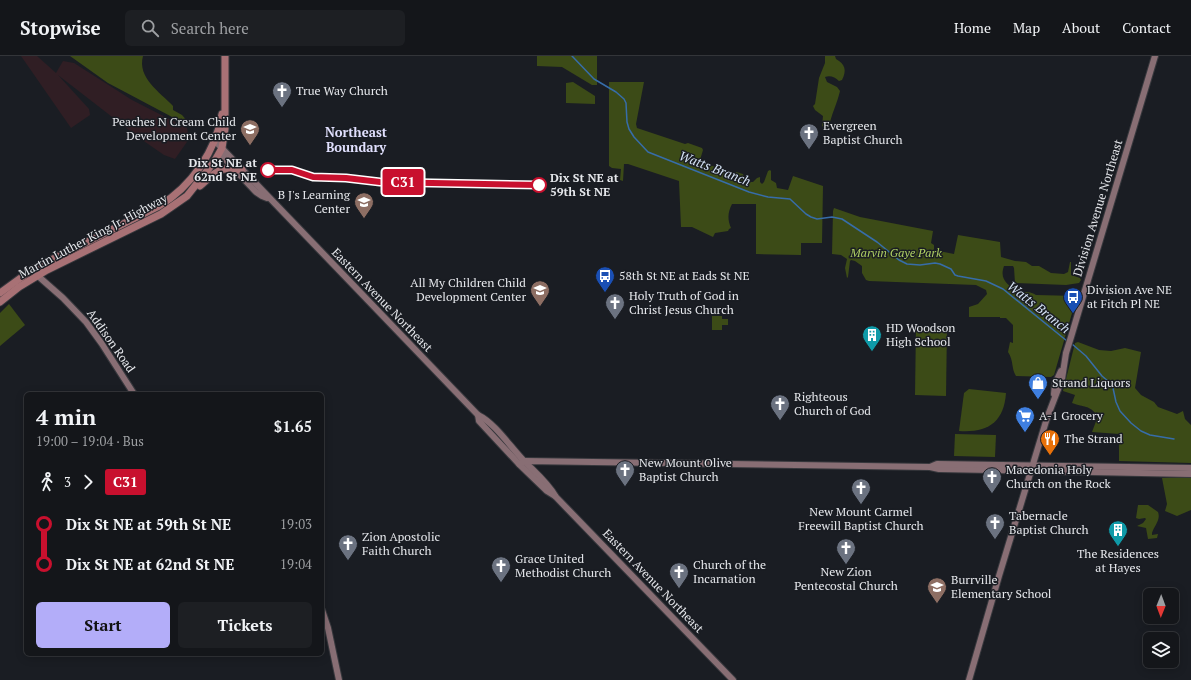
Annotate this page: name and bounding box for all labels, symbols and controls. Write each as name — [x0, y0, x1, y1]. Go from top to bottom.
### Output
search box — [125, 10, 405, 46]
text: Stopwise — [20, 15, 101, 40]
icon: search — [139, 17, 161, 39]
text: Search here — [171, 18, 249, 38]
text: Home — [954, 18, 991, 37]
text: Map — [1013, 18, 1040, 37]
text: About — [1062, 18, 1100, 37]
text: Contact — [1122, 18, 1171, 37]
church icon: True Way Church — [271, 80, 293, 108]
place label: True Way Church — [296, 83, 388, 98]
place label: Peaches N Cream Child Development Center — [112, 114, 236, 143]
school or university icon: Peaches N Cream Child Development Center — [239, 118, 261, 146]
place label: Evergreen Baptist Church — [823, 118, 903, 147]
church icon: Evergreen Baptist Church — [798, 122, 820, 150]
district label: Northeast Boundary — [325, 123, 388, 156]
street label: Division Avenue Northeast — [1070, 137, 1126, 278]
water label: Watts Branch — [677, 146, 753, 190]
place label: Dix St NE at 62nd St NE — [188, 155, 257, 184]
marker: Dix St NE at 62nd St NE — [260, 162, 276, 178]
line badge: C31 — [380, 169, 426, 195]
place label: Dix St NE at 59th St NE — [550, 170, 619, 199]
text: C31 — [391, 172, 415, 191]
marker: Dix St NE at 59th St NE — [531, 177, 547, 193]
place label: B J's Learning Center — [278, 187, 351, 216]
street label: Martin Luther King Jr. Highway — [16, 190, 170, 281]
school or university icon: B J's Learning Center — [353, 191, 375, 219]
street label: Eastern Avenue Northeast — [329, 245, 436, 355]
park label: Marvin Gaye Park — [849, 245, 942, 260]
bus stop icon: 58th St NE at Eads St NE — [594, 265, 616, 293]
place label: 58th St NE at Eads St NE — [619, 268, 750, 283]
place label: All My Children Child Development Center — [410, 275, 526, 304]
water label: Watts Branch — [1004, 277, 1074, 337]
school or university icon: All My Children Child Development Center — [529, 279, 551, 307]
place label: Division Ave NE at Fitch Pl NE — [1087, 282, 1172, 311]
bus stop icon: Division Ave NE at Fitch Pl NE — [1062, 286, 1084, 314]
place label: Holy Truth of God in Christ Jesus Church — [629, 288, 739, 317]
church icon: Holy Truth of God in Christ Jesus Church — [604, 292, 626, 320]
street label: Addison Road — [84, 306, 139, 376]
place label: HD Woodson High School — [886, 320, 955, 349]
building icon: HD Woodson High School — [861, 324, 883, 352]
shop icon: Strand Liquors — [1027, 372, 1049, 400]
place label: Strand Liquors — [1052, 375, 1130, 390]
place label: Righteous Church of God — [794, 389, 871, 418]
church icon: Righteous Church of God — [769, 393, 791, 421]
text: 4 min — [36, 402, 96, 431]
supermarket icon: A-1 Grocery — [1014, 405, 1036, 433]
place label: A-1 Grocery — [1039, 408, 1104, 423]
text: $1.65 — [274, 416, 312, 436]
restaurant icon: The Strand — [1039, 428, 1061, 456]
place label: The Strand — [1064, 431, 1123, 446]
text: 19:00 – 19:04 · Bus — [36, 432, 144, 450]
place label: New Mount Olive Baptist Church — [639, 455, 732, 484]
church icon: New Mount Olive Baptist Church — [614, 459, 636, 487]
place label: Macedonia Holy Church on the Rock — [1006, 462, 1112, 491]
church icon: Macedonia Holy Church on the Rock — [981, 466, 1003, 494]
icon: walk — [36, 471, 58, 493]
icon: forward — [77, 471, 99, 493]
text: C31 — [113, 472, 138, 491]
text: 3 — [64, 473, 71, 491]
church icon: New Mount Carmel Freewill Baptist Church — [850, 477, 872, 505]
place label: New Mount Carmel Freewill Baptist Church — [798, 504, 924, 533]
place label: Tabernacle Baptist Church — [1009, 508, 1089, 537]
church icon: Tabernacle Baptist Church — [984, 512, 1006, 540]
text: Dix St NE at 59th St NE — [66, 514, 231, 534]
text: 19:03 — [280, 515, 312, 533]
building icon: The Residences at Hayes — [1107, 519, 1129, 547]
street label: Eastern Avenue Northeast — [600, 526, 707, 636]
place label: Zion Apostolic Faith Church — [362, 529, 441, 558]
church icon: Zion Apostolic Faith Church — [337, 533, 359, 561]
church icon: New Zion Pentecostal Church — [835, 537, 857, 565]
place label: The Residences at Hayes — [1077, 546, 1159, 575]
place label: Grace United Methodist Church — [515, 551, 611, 580]
text: Dix St NE at 62nd St NE — [66, 554, 234, 574]
text: 19:04 — [280, 555, 312, 573]
church icon: Grace United Methodist Church — [490, 555, 512, 583]
place label: Church of the Incarnation — [693, 557, 766, 586]
church icon: Church of the Incarnation — [668, 561, 690, 589]
place label: New Zion Pentecostal Church — [794, 564, 898, 593]
place label: Burrville Elementary School — [951, 572, 1052, 601]
school or university icon: Burrville Elementary School — [926, 576, 948, 604]
north arrow — [1143, 588, 1179, 624]
map controls — [1143, 588, 1179, 668]
button: Start — [36, 602, 170, 648]
button: Tickets — [178, 602, 312, 648]
button: layers — [1143, 632, 1179, 668]

